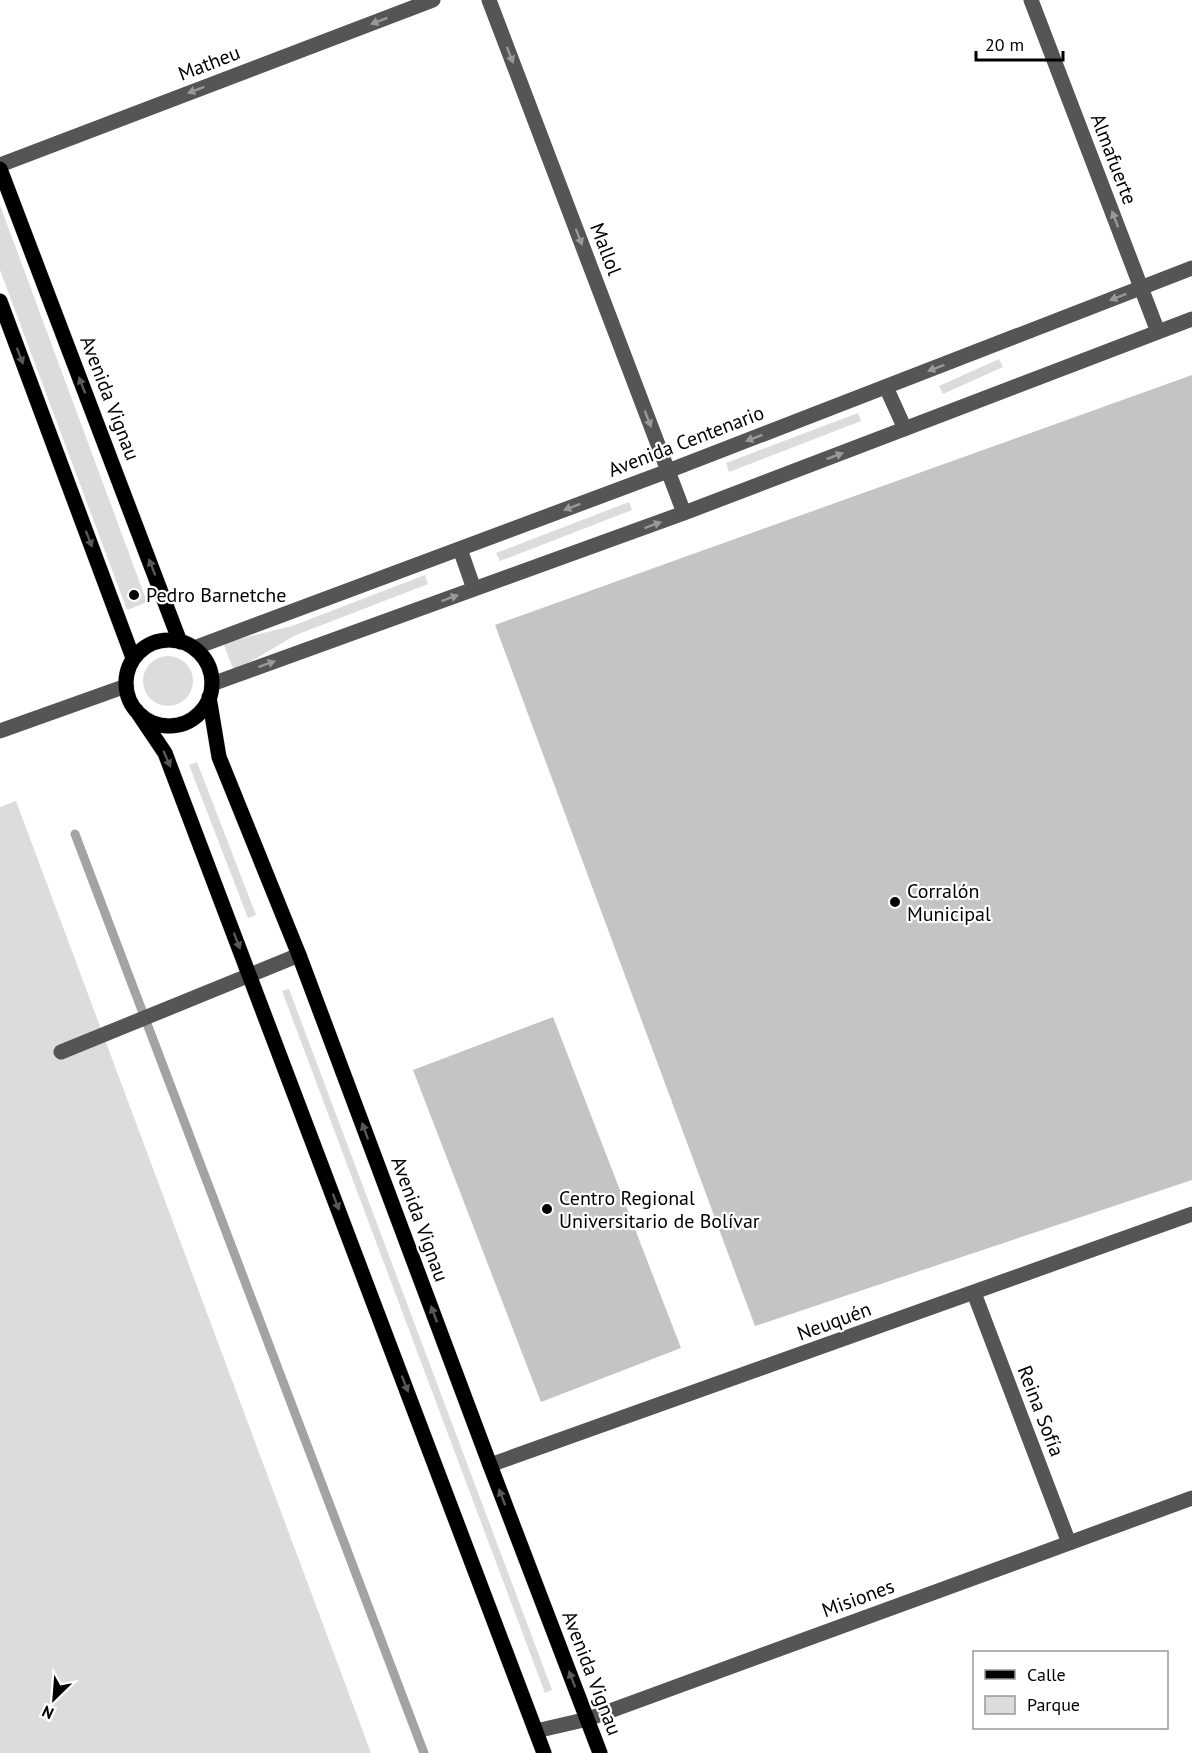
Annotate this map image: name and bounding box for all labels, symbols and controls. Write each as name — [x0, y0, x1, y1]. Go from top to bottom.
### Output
one-way arrow — [369, 16, 387, 26]
scale bar — [976, 24, 1063, 62]
text: 20 m — [985, 33, 1024, 56]
street label: Matheu — [174, 39, 244, 87]
one-way arrow — [505, 46, 515, 64]
one-way arrow — [187, 85, 205, 95]
street label: Almafuerte — [1085, 110, 1143, 208]
one-way arrow — [1109, 209, 1119, 227]
street label: Mallol — [584, 219, 628, 279]
one-way arrow — [575, 228, 584, 246]
one-way arrow — [1109, 293, 1127, 302]
street label: Avenida Vignau — [74, 332, 146, 464]
one-way arrow — [16, 347, 26, 365]
one-way arrow — [927, 364, 945, 373]
one-way arrow — [77, 376, 87, 394]
street label: Avenida Centenario — [604, 399, 768, 483]
one-way arrow — [644, 410, 653, 428]
one-way arrow — [745, 434, 763, 443]
one-way arrow — [827, 450, 845, 460]
one-way arrow — [563, 503, 581, 513]
one-way arrow — [644, 519, 662, 529]
one-way arrow — [84, 530, 94, 548]
one-way arrow — [146, 558, 156, 576]
place label: Pedro Barnetche — [146, 582, 286, 608]
marker: Pedro Barnetche — [127, 588, 141, 602]
one-way arrow — [441, 593, 459, 602]
one-way arrow — [258, 659, 276, 669]
one-way arrow — [163, 750, 172, 768]
place label: Corralón Municipal — [907, 878, 991, 927]
marker: Corralón Municipal — [888, 895, 902, 909]
one-way arrow — [233, 932, 242, 950]
one-way arrow — [360, 1122, 370, 1140]
street label: Avenida Vignau — [385, 1153, 455, 1285]
place label: Centro Regional Universitario de Bolívar — [559, 1185, 760, 1234]
one-way arrow — [332, 1193, 341, 1211]
marker: Centro Regional Universitario de Bolívar — [540, 1202, 554, 1216]
street label: Neuquén — [793, 1296, 875, 1346]
one-way arrow — [428, 1305, 438, 1323]
street label: Reina Sofía — [1012, 1362, 1070, 1460]
one-way arrow — [400, 1376, 410, 1394]
one-way arrow — [497, 1488, 506, 1506]
street label: Misiones — [818, 1573, 898, 1623]
street label: Avenida Vignau — [556, 1607, 628, 1739]
legend — [973, 1651, 1168, 1729]
text: Calle — [1027, 1663, 1066, 1686]
north arrow — [24, 1669, 84, 1729]
one-way arrow — [567, 1669, 577, 1687]
text: Parque — [1027, 1693, 1080, 1716]
text: N — [39, 1701, 57, 1724]

